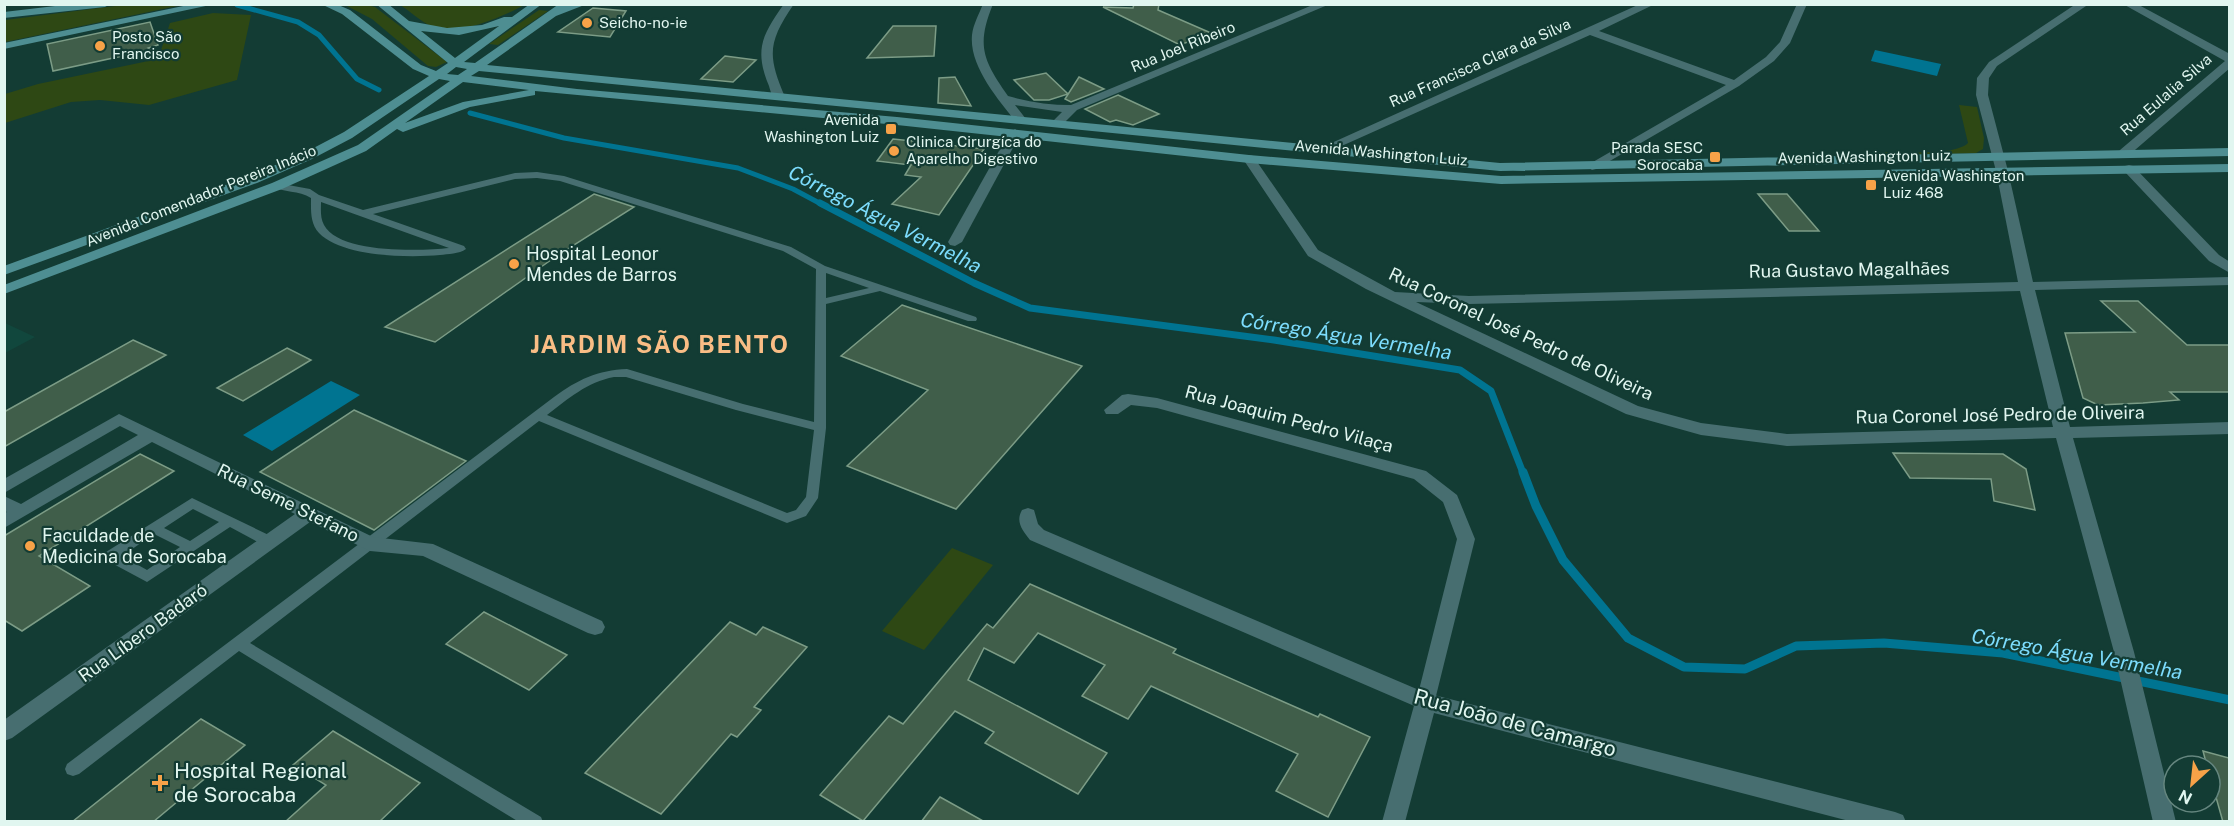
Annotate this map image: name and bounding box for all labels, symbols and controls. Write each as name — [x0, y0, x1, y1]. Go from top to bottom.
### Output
place label: Seicho-no-ie — [599, 14, 687, 31]
street label: Rua Francisca Clara da Silva — [1387, 15, 1573, 110]
marker: Seicho-no-ie — [580, 16, 594, 30]
street label: Rua Joel Ribeiro — [1128, 18, 1237, 75]
place label: Posto São Francisco — [112, 28, 182, 62]
marker: Posto São Francisco — [93, 39, 107, 53]
street label: Rua Eulalia Silva — [2117, 50, 2215, 139]
place label: Avenida Washington Luiz — [764, 111, 879, 145]
marker: Avenida Washington Luiz — [884, 122, 898, 136]
place label: Clinica Cirurgíca do Aparelho Digestivo — [906, 133, 1042, 167]
street label: Avenida Washington Luiz — [1294, 136, 1468, 169]
place label: Parada SESC Sorocaba — [1611, 139, 1703, 173]
street label: Avenida Comendador Pereira Inácio — [83, 141, 318, 250]
marker: Clinica Cirurgíca do Aparelho Digestivo — [887, 144, 901, 158]
street label: Avenida Washington Luiz — [1777, 146, 1951, 167]
marker: Parada SESC Sorocaba — [1708, 150, 1722, 164]
water label: Córrego Água Vermelha — [784, 159, 986, 278]
place label: Avenida Washington Luiz 468 — [1883, 167, 2024, 201]
marker: Avenida Washington Luiz 468 — [1864, 178, 1878, 192]
place label: Hospital Leonor Mendes de Barros — [526, 243, 677, 285]
marker: Hospital Leonor Mendes de Barros — [507, 257, 521, 271]
street label: Rua Gustavo Magalhães — [1748, 257, 1950, 282]
street label: Rua Coronel José Pedro de Oliveira — [1386, 263, 1657, 404]
water label: Córrego Água Vermelha — [1239, 306, 1454, 365]
district label: JARDIM SÃO BENTO — [530, 329, 790, 358]
street label: Rua Joaquim Pedro Vilaça — [1183, 381, 1395, 456]
street label: Rua Coronel José Pedro de Oliveira — [1855, 401, 2145, 428]
street label: Rua Seme Stefano — [214, 459, 363, 546]
place label: Faculdade de Medicina de Sorocaba — [42, 525, 227, 567]
marker: Faculdade de Medicina de Sorocaba — [23, 539, 37, 553]
street label: Rua Líbero Badaró — [74, 579, 211, 686]
water label: Córrego Água Vermelha — [1970, 623, 2184, 684]
street label: Rua João de Camargo — [1411, 683, 1619, 762]
north arrow — [2162, 754, 2222, 814]
place label: Hospital Regional de Sorocaba — [174, 758, 347, 807]
marker: Hospital Regional de Sorocaba — [151, 774, 169, 792]
text: N — [2176, 786, 2195, 808]

